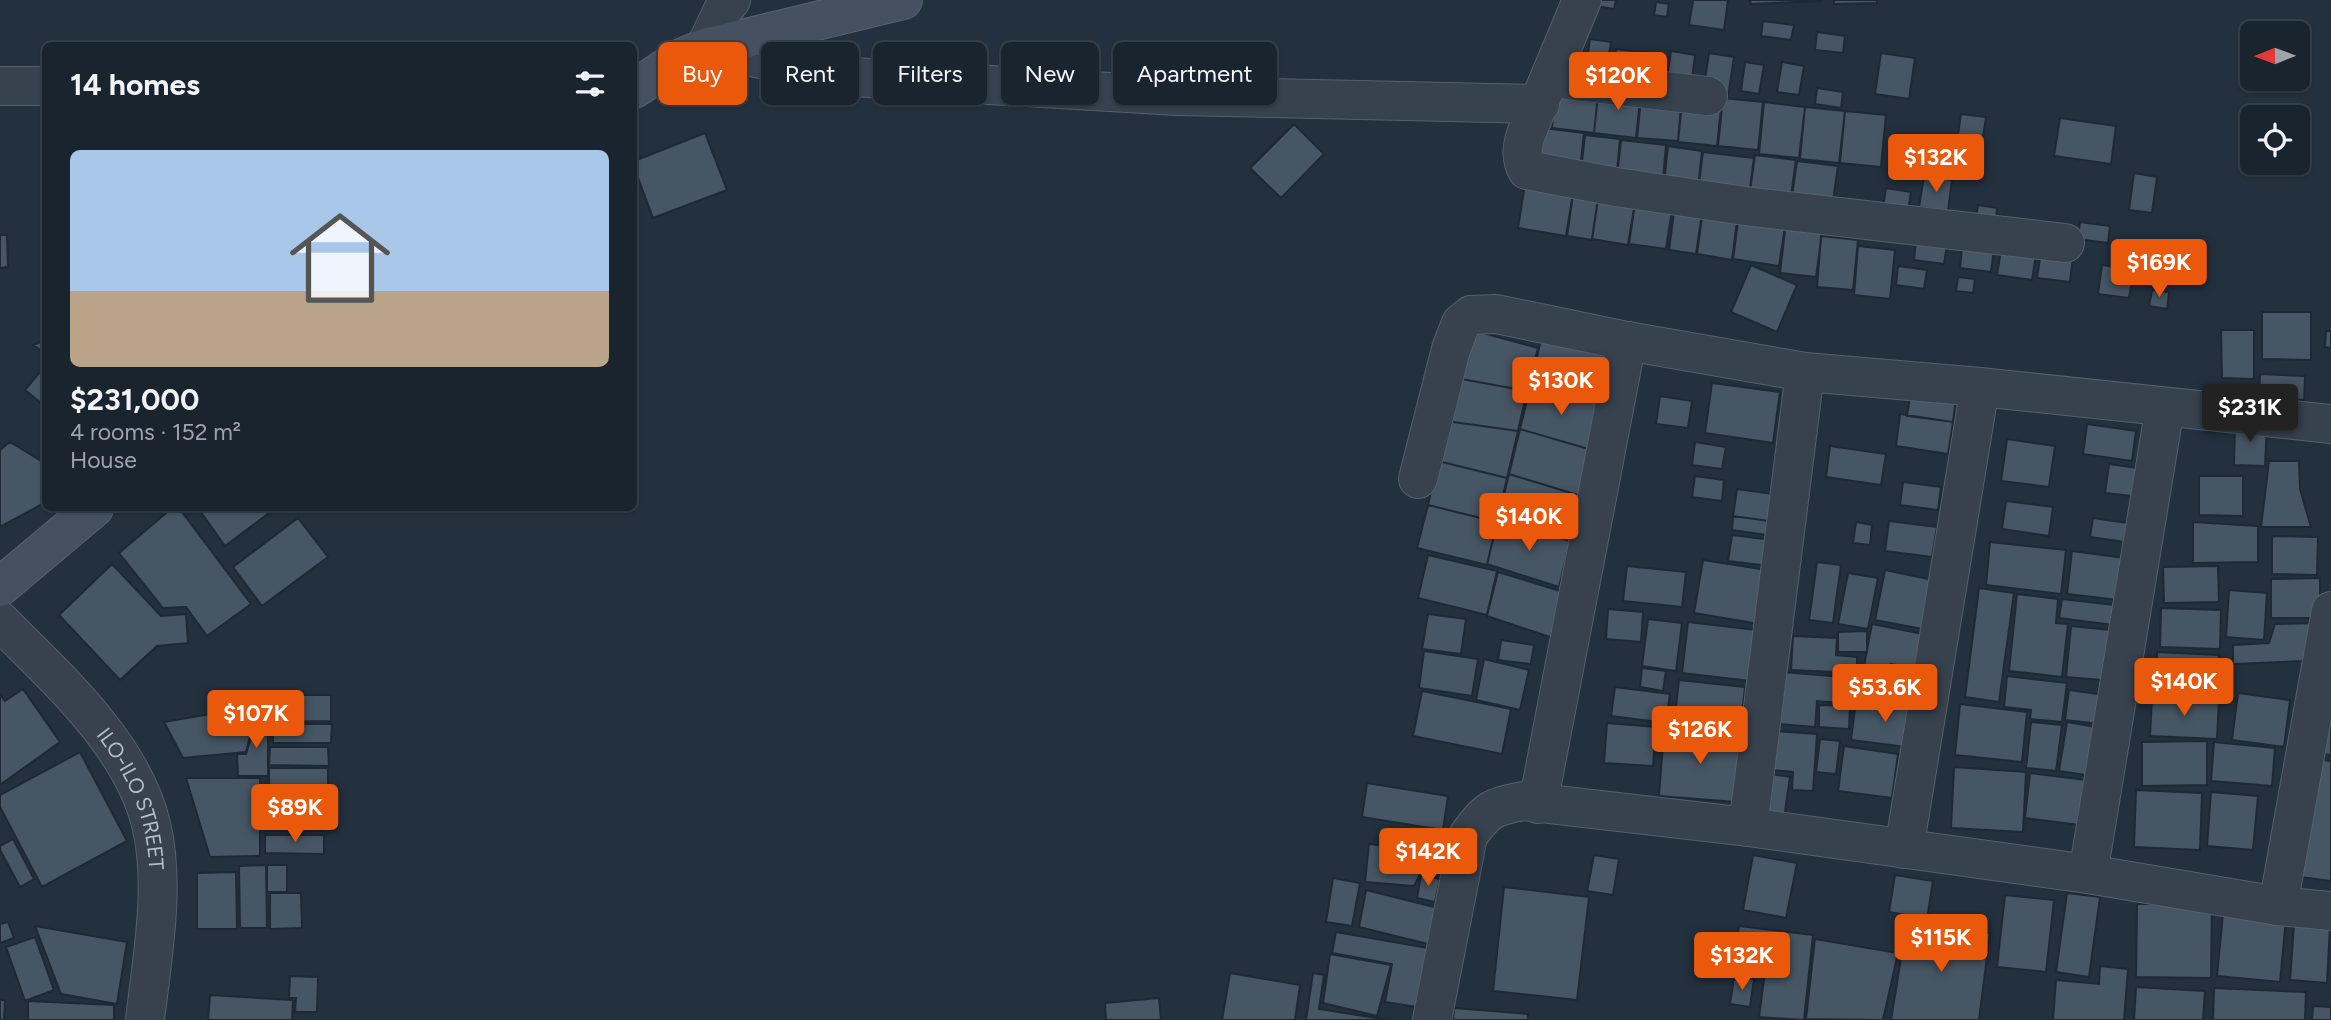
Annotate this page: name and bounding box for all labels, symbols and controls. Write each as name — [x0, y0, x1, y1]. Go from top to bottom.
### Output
north arrow — [2240, 21, 2310, 91]
map controls — [2240, 21, 2310, 175]
chip: Buy — [658, 42, 747, 105]
chip: Rent — [761, 42, 859, 105]
chip: Filters — [873, 42, 987, 105]
chip: New — [1001, 42, 1099, 105]
chip: Apartment — [1113, 42, 1277, 105]
pin: $120K — [1569, 52, 1667, 112]
text: $120K — [1585, 61, 1651, 89]
icon: filters — [571, 65, 609, 103]
text: 14 homes — [70, 66, 200, 103]
button: locate — [2240, 105, 2310, 175]
pin: $132K — [1887, 134, 1985, 194]
text: $132K — [1904, 143, 1968, 171]
icon: home — [277, 195, 403, 321]
pin: $169K — [2110, 240, 2208, 299]
text: $169K — [2127, 248, 2191, 276]
pin: $130K — [1512, 358, 1610, 417]
text: $130K — [1528, 366, 1594, 394]
text: $231,000 — [70, 381, 199, 418]
pin: $231K — [2201, 384, 2299, 444]
text: $231K — [2218, 393, 2282, 421]
text: 4 rooms · 152 m² — [70, 418, 241, 446]
text: House — [70, 446, 137, 474]
pin: $140K — [1480, 494, 1578, 553]
text: $140K — [1495, 502, 1563, 530]
pin: $140K — [2135, 658, 2233, 718]
pin: $53.6K — [1828, 664, 1942, 724]
text: $140K — [2150, 667, 2218, 695]
text: $53.6K — [1848, 673, 1922, 701]
pin: $107K — [207, 690, 305, 750]
text: $107K — [223, 699, 289, 727]
pin: $126K — [1651, 706, 1749, 766]
text: $126K — [1668, 715, 1732, 743]
street label: ILO-ILO STREET — [92, 722, 170, 871]
pin: $89K — [254, 784, 336, 844]
text: $89K — [267, 793, 323, 821]
pin: $142K — [1379, 828, 1477, 888]
text: $142K — [1395, 837, 1461, 865]
pin: $115K — [1892, 914, 1990, 974]
text: $115K — [1911, 923, 1971, 951]
pin: $132K — [1693, 932, 1791, 992]
text: $132K — [1710, 941, 1774, 969]

